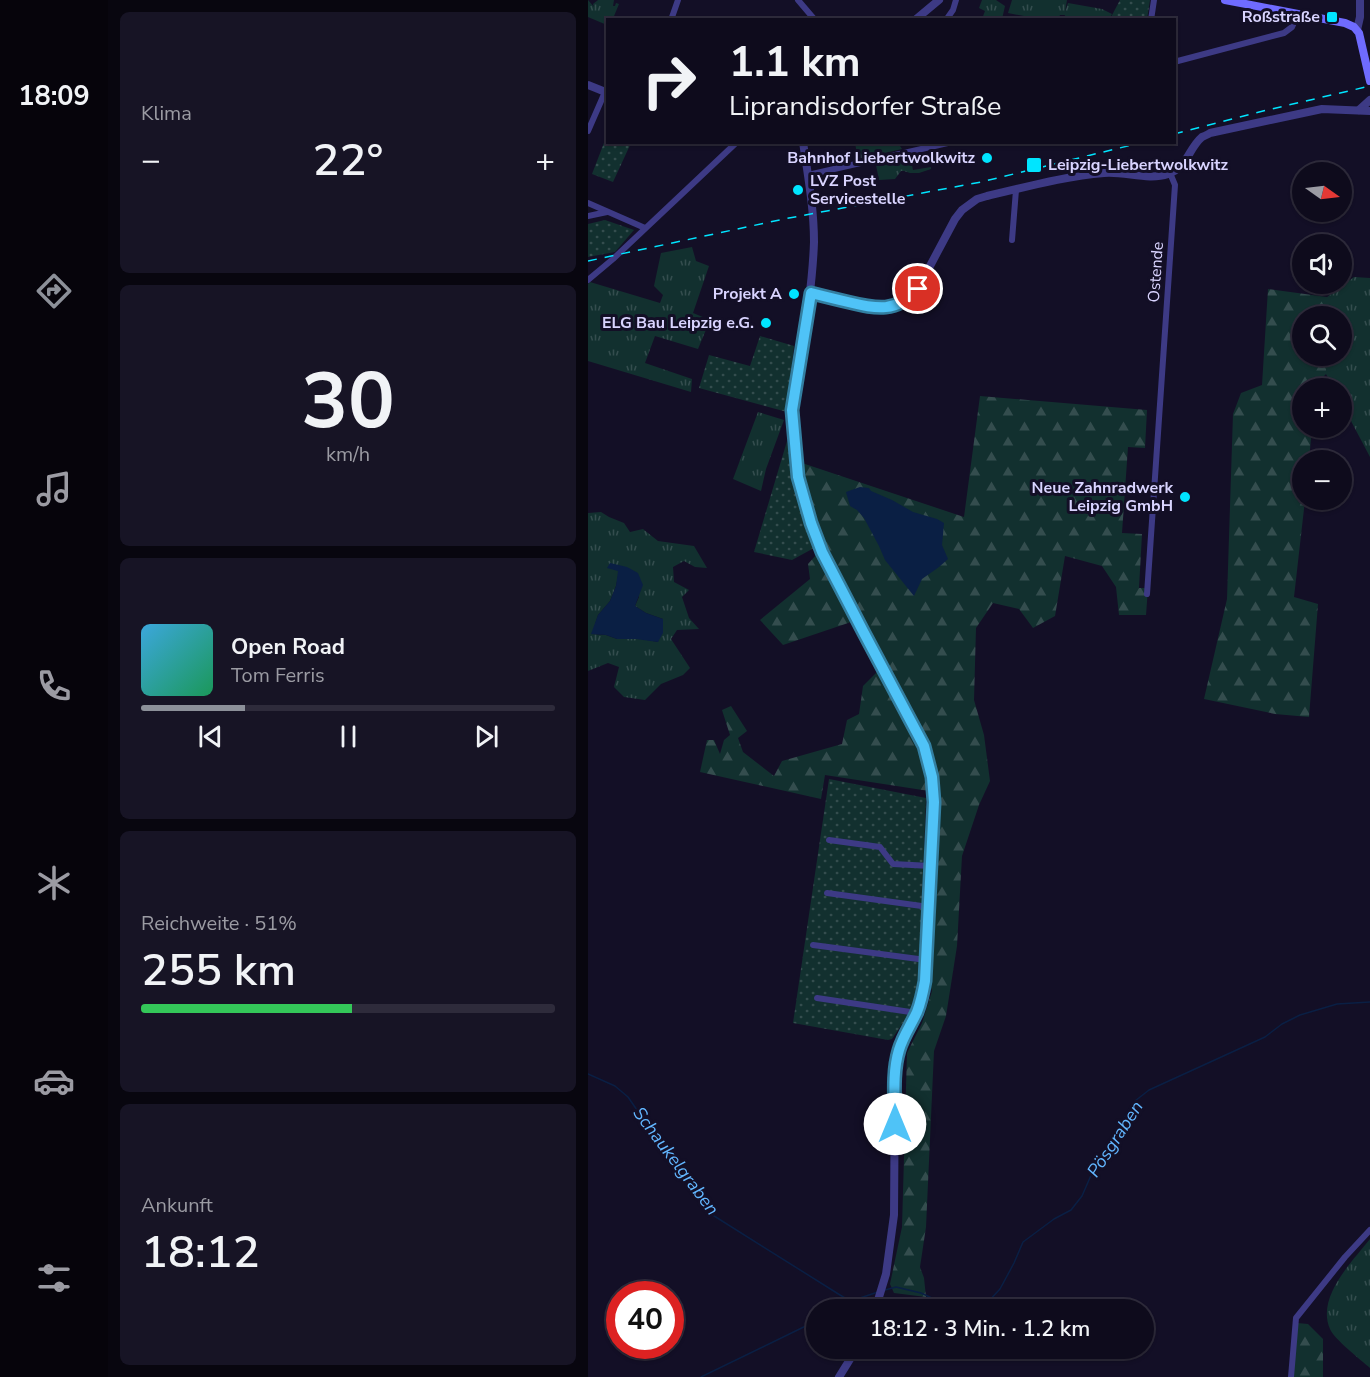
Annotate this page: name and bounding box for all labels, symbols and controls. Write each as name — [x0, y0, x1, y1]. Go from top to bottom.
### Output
place label: Roßstraße — [1242, 6, 1320, 28]
marker: Roßstraße — [1325, 10, 1339, 24]
text: 1.1 km — [729, 34, 861, 91]
icon: right — [630, 42, 708, 120]
text: 18:09 — [18, 78, 90, 115]
text: Liprandisdorfer Straße — [729, 88, 1001, 125]
text: Klima — [141, 100, 192, 127]
text: 22° — [313, 130, 383, 191]
text: − — [141, 138, 161, 183]
text: + — [535, 138, 555, 183]
place label: Bahnhof Liebertwolkwitz — [787, 147, 975, 169]
marker: Bahnhof Liebertwolkwitz — [980, 151, 994, 165]
place label: Leipzig-Liebertwolkwitz — [1048, 154, 1228, 176]
marker: Leipzig-Liebertwolkwitz — [1025, 156, 1043, 174]
north arrow — [1292, 162, 1352, 222]
map controls — [1292, 162, 1352, 510]
place label: LVZ Post Servicestelle — [810, 170, 906, 210]
marker: LVZ Post Servicestelle — [791, 183, 805, 197]
button: sound — [1292, 234, 1352, 294]
street label: Ostende — [1143, 241, 1169, 303]
pin — [892, 263, 943, 314]
icon: directions — [33, 270, 75, 312]
icon: arrive — [901, 272, 934, 305]
place label: Projekt A — [713, 283, 782, 305]
marker: Projekt A — [787, 287, 801, 301]
button: search — [1292, 306, 1352, 366]
place label: ELG Bau Leipzig e.G. — [602, 312, 754, 334]
marker: ELG Bau Leipzig e.G. — [759, 316, 773, 330]
text: 30 — [301, 348, 395, 455]
button: + — [1292, 378, 1352, 438]
text: km/h — [326, 441, 370, 468]
button: − — [1292, 450, 1352, 510]
icon: music — [33, 468, 75, 510]
place label: Neue Zahnradwerk Leipzig GmbH — [1032, 477, 1173, 517]
marker: Neue Zahnradwerk Leipzig GmbH — [1178, 490, 1192, 504]
text: Open Road — [231, 632, 345, 662]
text: Tom Ferris — [231, 662, 325, 689]
icon: phone — [33, 665, 75, 707]
icon: previous — [194, 720, 227, 753]
icon: pause — [332, 720, 365, 753]
icon: next — [470, 720, 503, 753]
icon: climate — [33, 862, 75, 904]
text: Reichweite · 51% — [141, 910, 297, 937]
text: 255 km — [141, 940, 296, 1001]
icon: car — [33, 1060, 75, 1102]
position arrow — [863, 1092, 927, 1156]
water label: Pösgraben — [1081, 1096, 1149, 1182]
water label: Schaukelgraben — [627, 1102, 725, 1220]
text: Ankunft — [141, 1192, 213, 1219]
text: 18:12 — [141, 1222, 260, 1283]
icon: filters — [33, 1257, 75, 1299]
speed limit sign: 40 — [606, 1281, 684, 1359]
text: 18:12 · 3 Min. · 1.2 km — [870, 1314, 1090, 1344]

